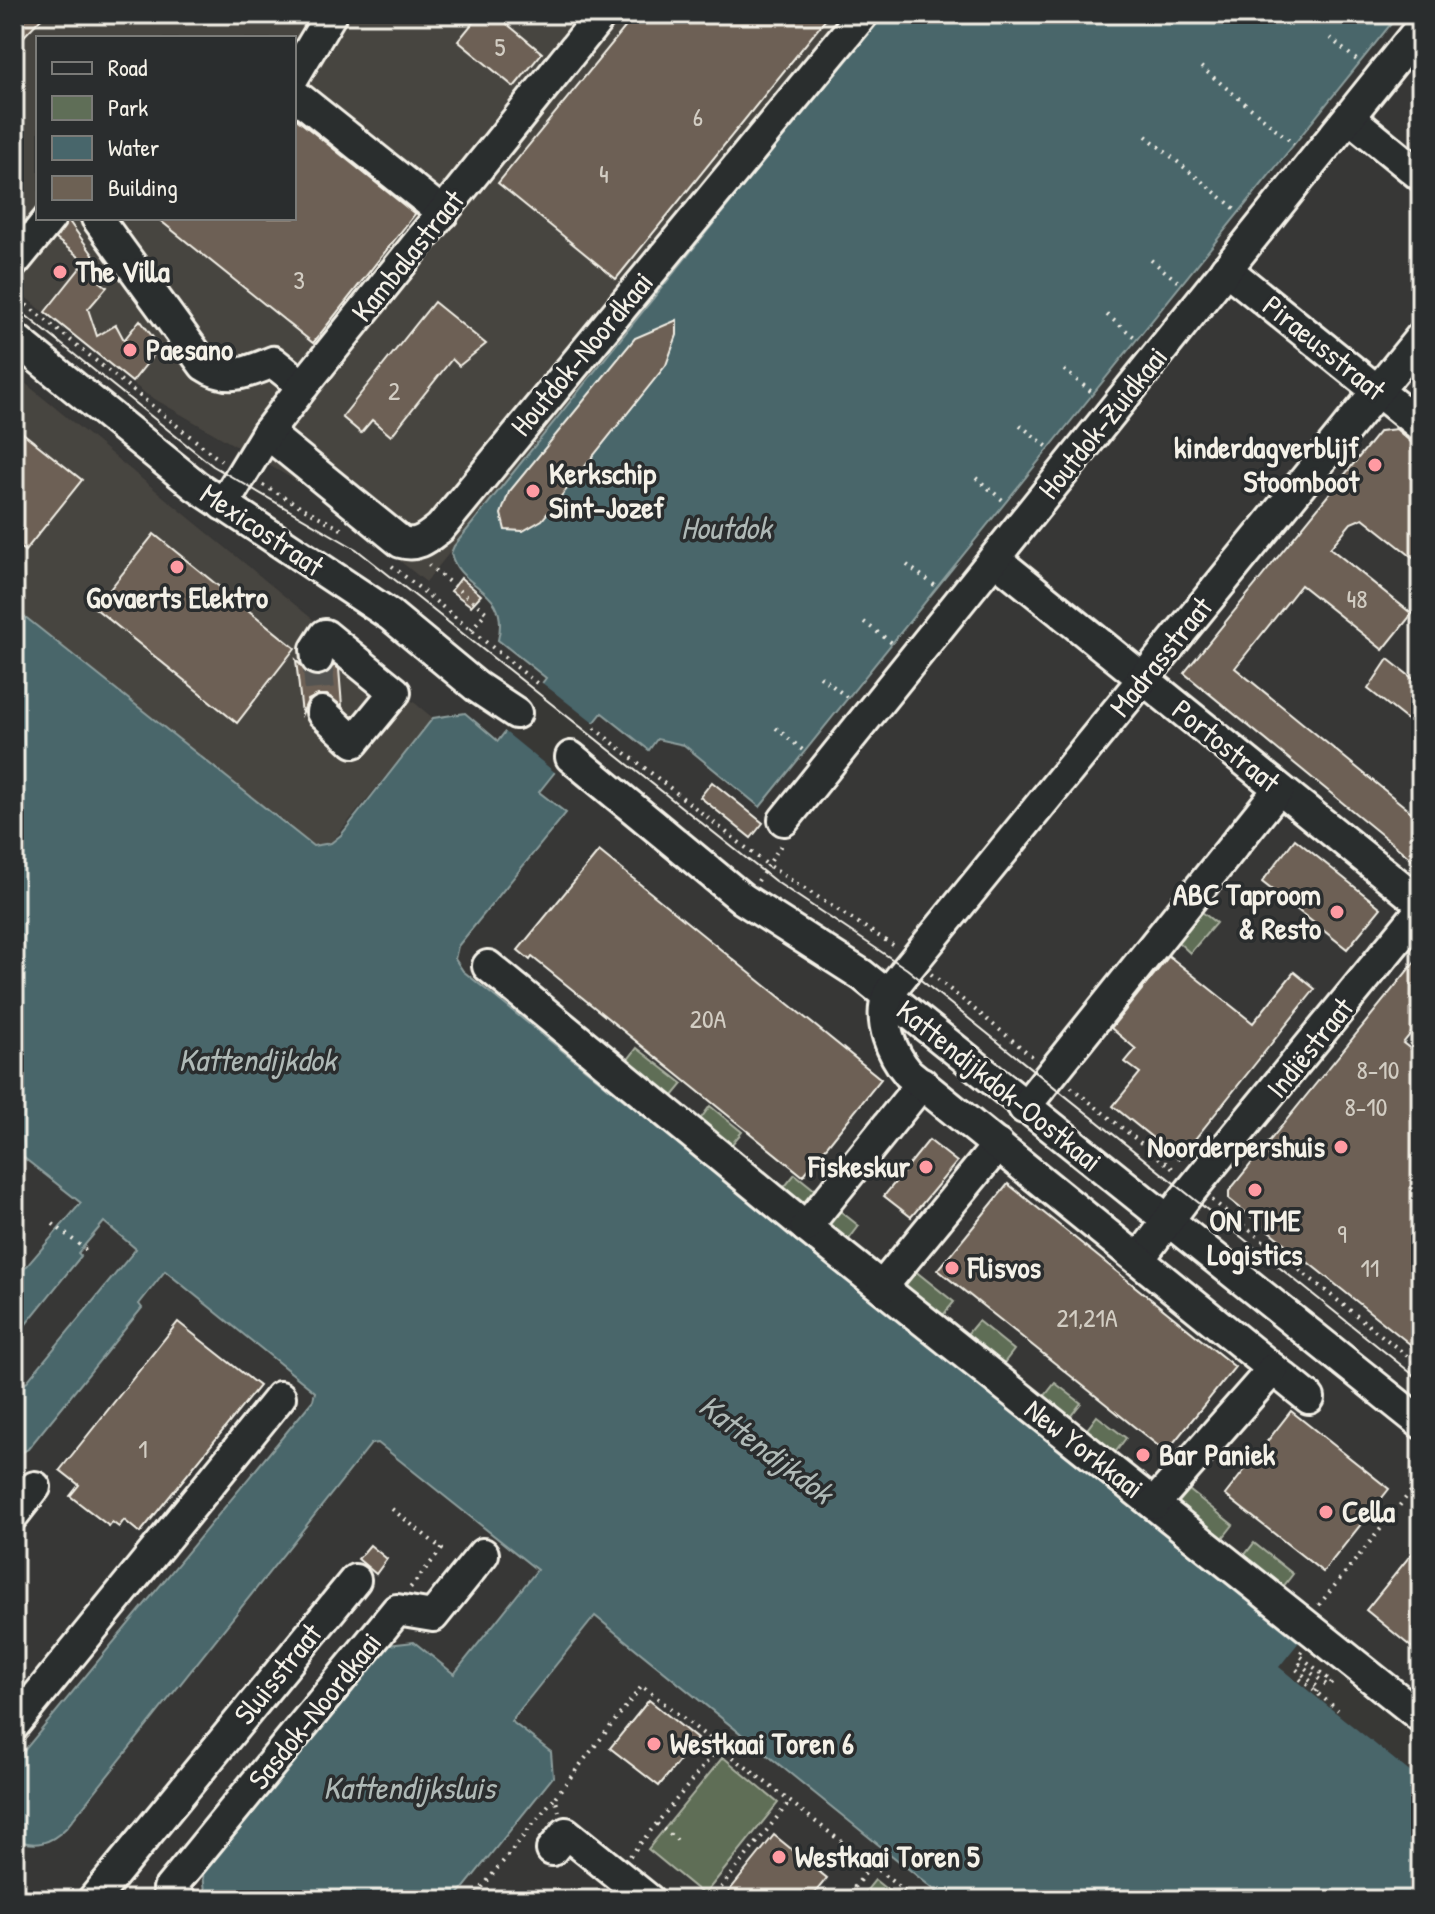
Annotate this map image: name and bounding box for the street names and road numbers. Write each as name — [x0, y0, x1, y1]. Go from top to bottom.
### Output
street label: Kambalastraat — [342, 180, 473, 330]
street label: Houtdok-Noordkaai — [501, 263, 662, 444]
street label: Piraeusstraat — [1255, 285, 1395, 410]
street label: Houtdok-Zuidkaai — [1028, 338, 1176, 507]
street label: Mexicostraat — [193, 473, 333, 586]
street label: Madrasstraat — [1100, 588, 1221, 725]
street label: Portostraat — [1164, 689, 1289, 801]
street label: Indiëstraat — [1256, 988, 1362, 1106]
street label: Kattendijkdok-Oostkaai — [889, 990, 1111, 1180]
street label: New Yorkkaai — [1017, 1389, 1152, 1507]
street label: Sluisstraat — [224, 1614, 331, 1732]
street label: Sasdok-Noordkaai — [238, 1623, 390, 1797]

